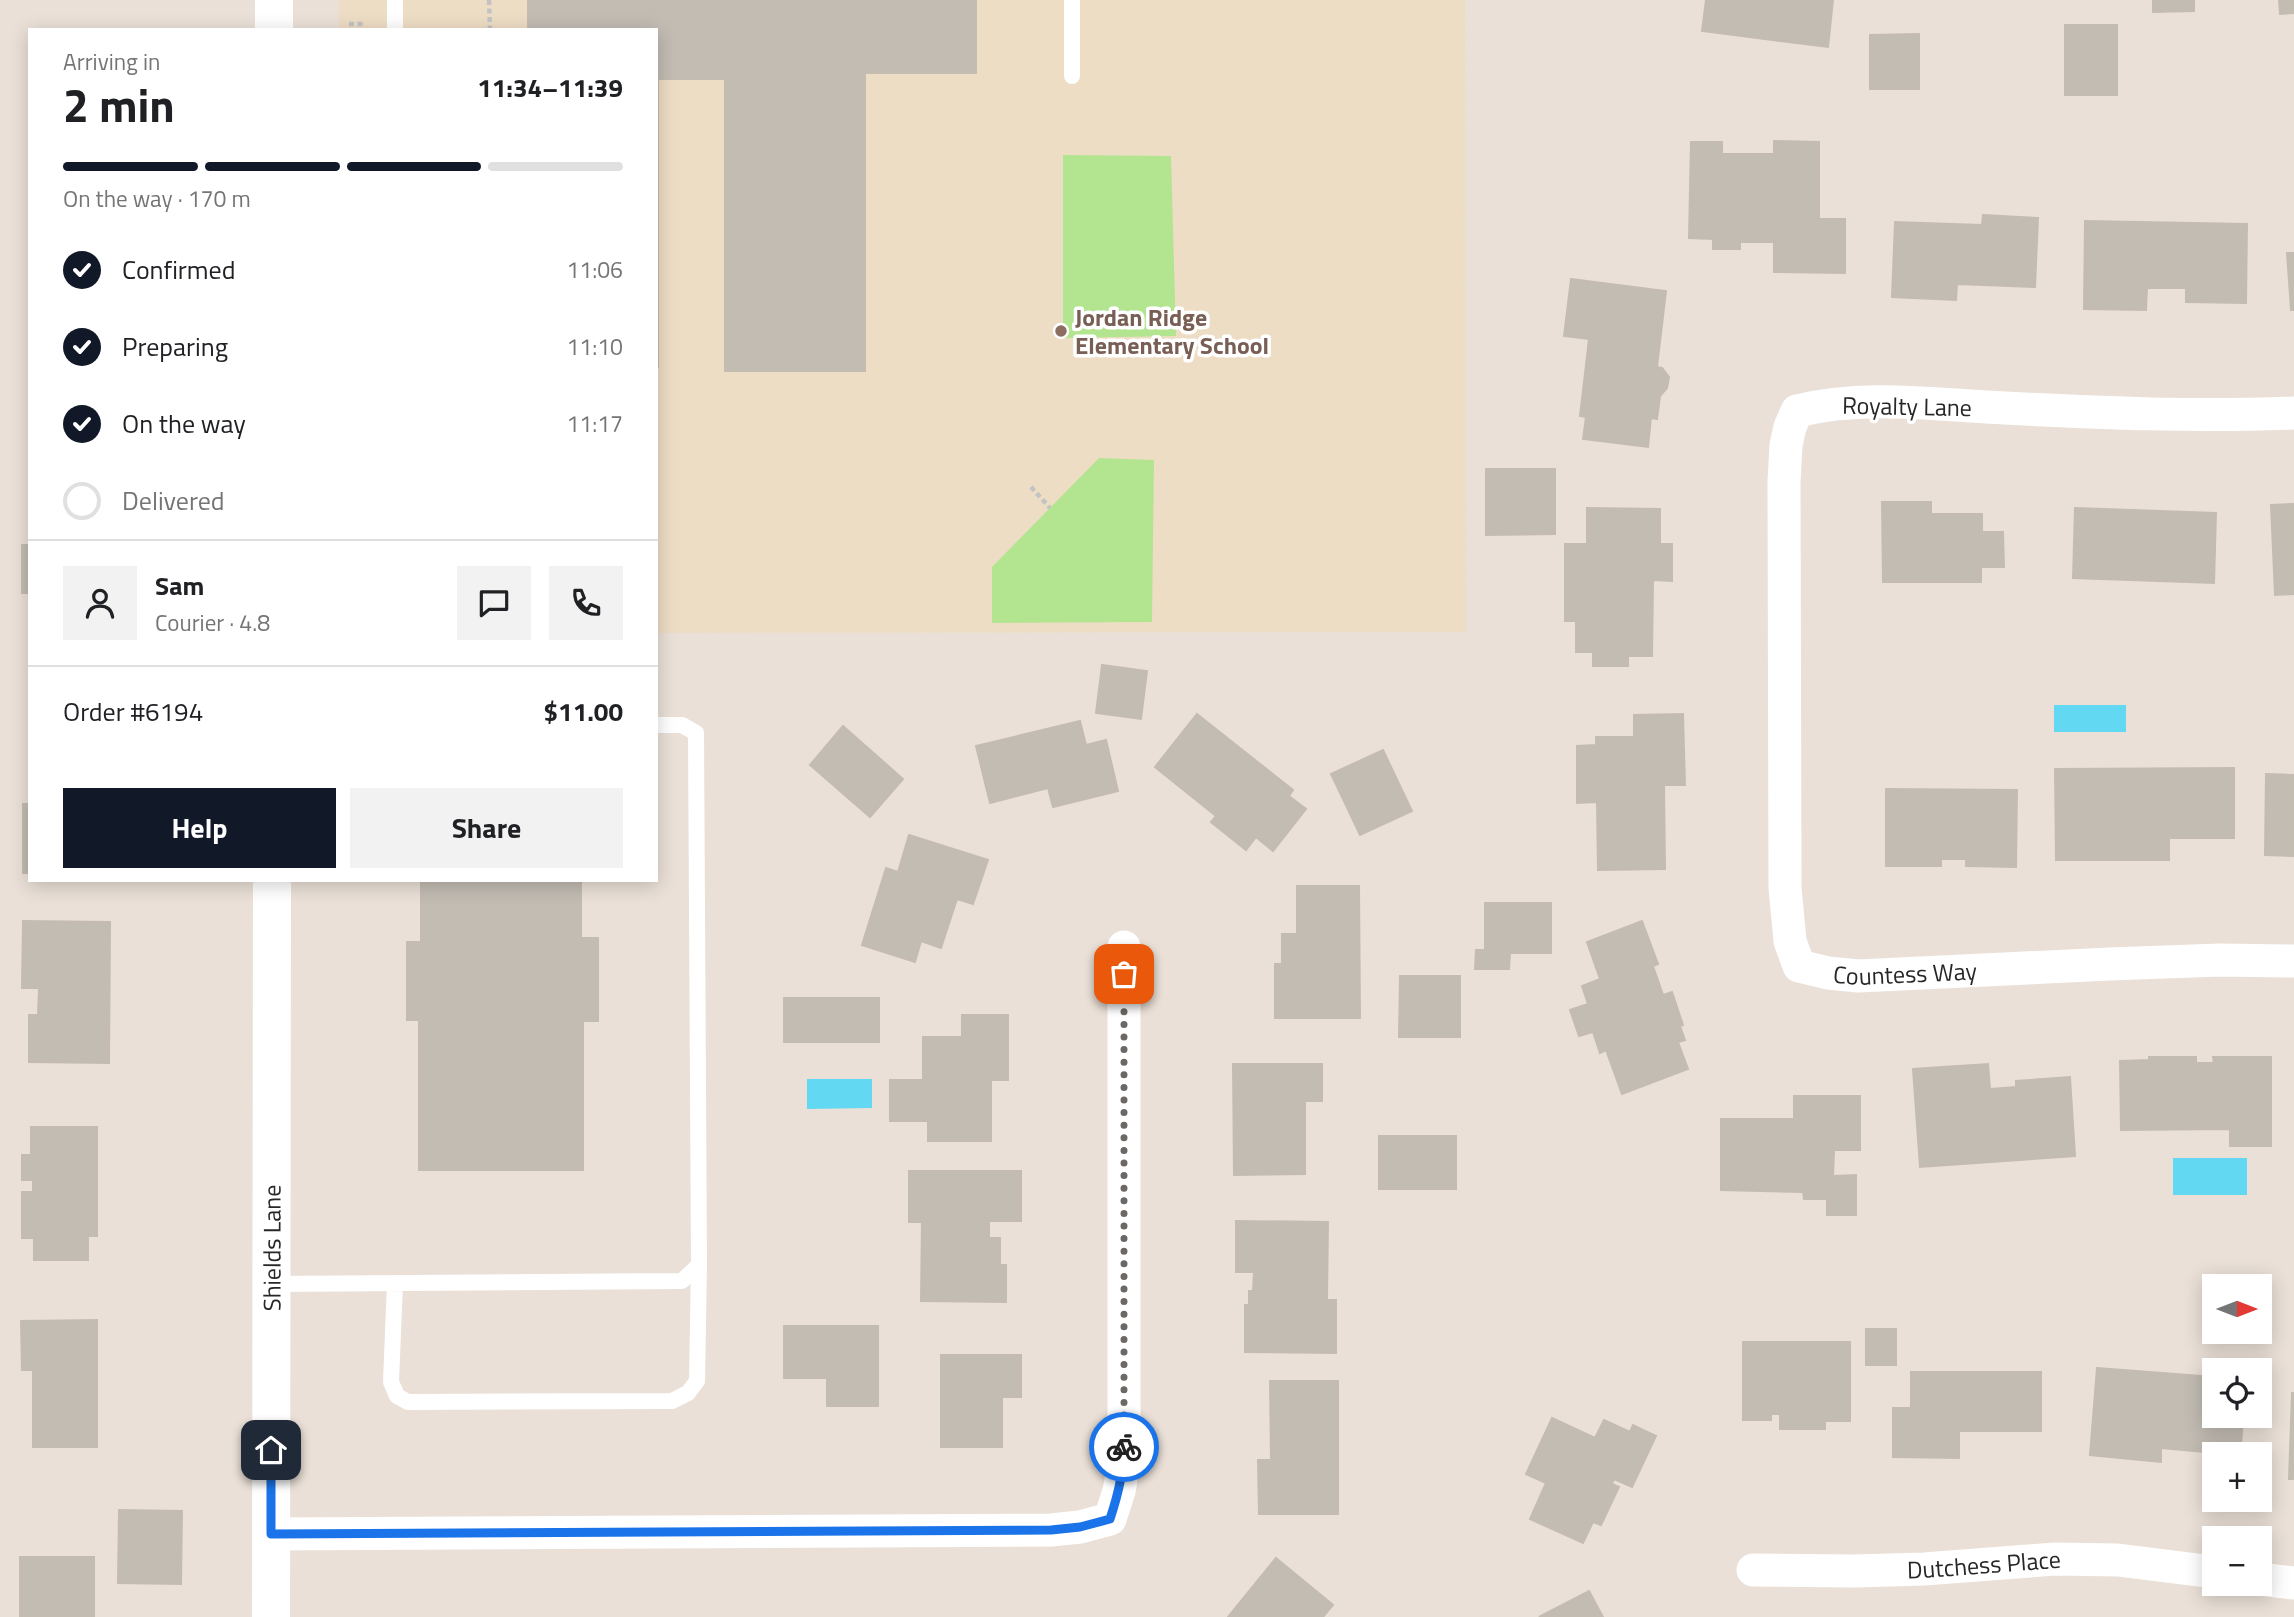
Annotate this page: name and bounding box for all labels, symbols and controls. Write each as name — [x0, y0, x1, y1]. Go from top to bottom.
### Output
text: Arriving in — [63, 44, 160, 79]
text: 11:34–11:39 — [477, 68, 623, 107]
text: 2 min — [63, 70, 175, 140]
text: On the way · 170 m — [63, 181, 251, 216]
text: Confirmed — [122, 250, 236, 289]
icon: check — [63, 251, 101, 289]
text: 11:06 — [566, 252, 623, 287]
place label: Jordan Ridge Elementary School — [1075, 299, 1269, 363]
marker: Jordan Ridge Elementary School — [1053, 323, 1069, 339]
text: Preparing — [122, 327, 228, 366]
icon: check — [63, 328, 101, 366]
text: 11:10 — [566, 329, 623, 364]
street label: Royalty Lane — [1842, 387, 1972, 425]
text: On the way — [122, 404, 246, 443]
icon: check — [63, 405, 101, 443]
text: 11:17 — [566, 406, 623, 441]
text: Delivered — [122, 481, 225, 520]
button: person — [63, 566, 137, 640]
text: Sam — [155, 566, 204, 605]
button: chat — [457, 566, 531, 640]
button: phone — [549, 566, 623, 640]
text: Courier · 4.8 — [155, 605, 270, 640]
text: Order #6194 — [63, 692, 203, 731]
text: $11.00 — [544, 692, 623, 731]
button: Help — [63, 788, 336, 868]
button: Share — [350, 788, 623, 868]
pin — [1094, 944, 1154, 1004]
street label: Countess Way — [1832, 952, 1978, 994]
icon: bag — [1105, 955, 1143, 993]
street label: Shields Lane — [253, 1185, 290, 1311]
north arrow — [2202, 1274, 2272, 1344]
map controls — [2202, 1274, 2272, 1596]
button: locate — [2202, 1358, 2272, 1428]
courier — [1089, 1412, 1159, 1482]
pin — [241, 1420, 301, 1480]
icon: bike — [1105, 1428, 1143, 1466]
icon: home — [252, 1431, 290, 1469]
button: + — [2202, 1442, 2272, 1512]
button: − — [2202, 1526, 2272, 1596]
street label: Dutchess Place — [1906, 1541, 2062, 1587]

